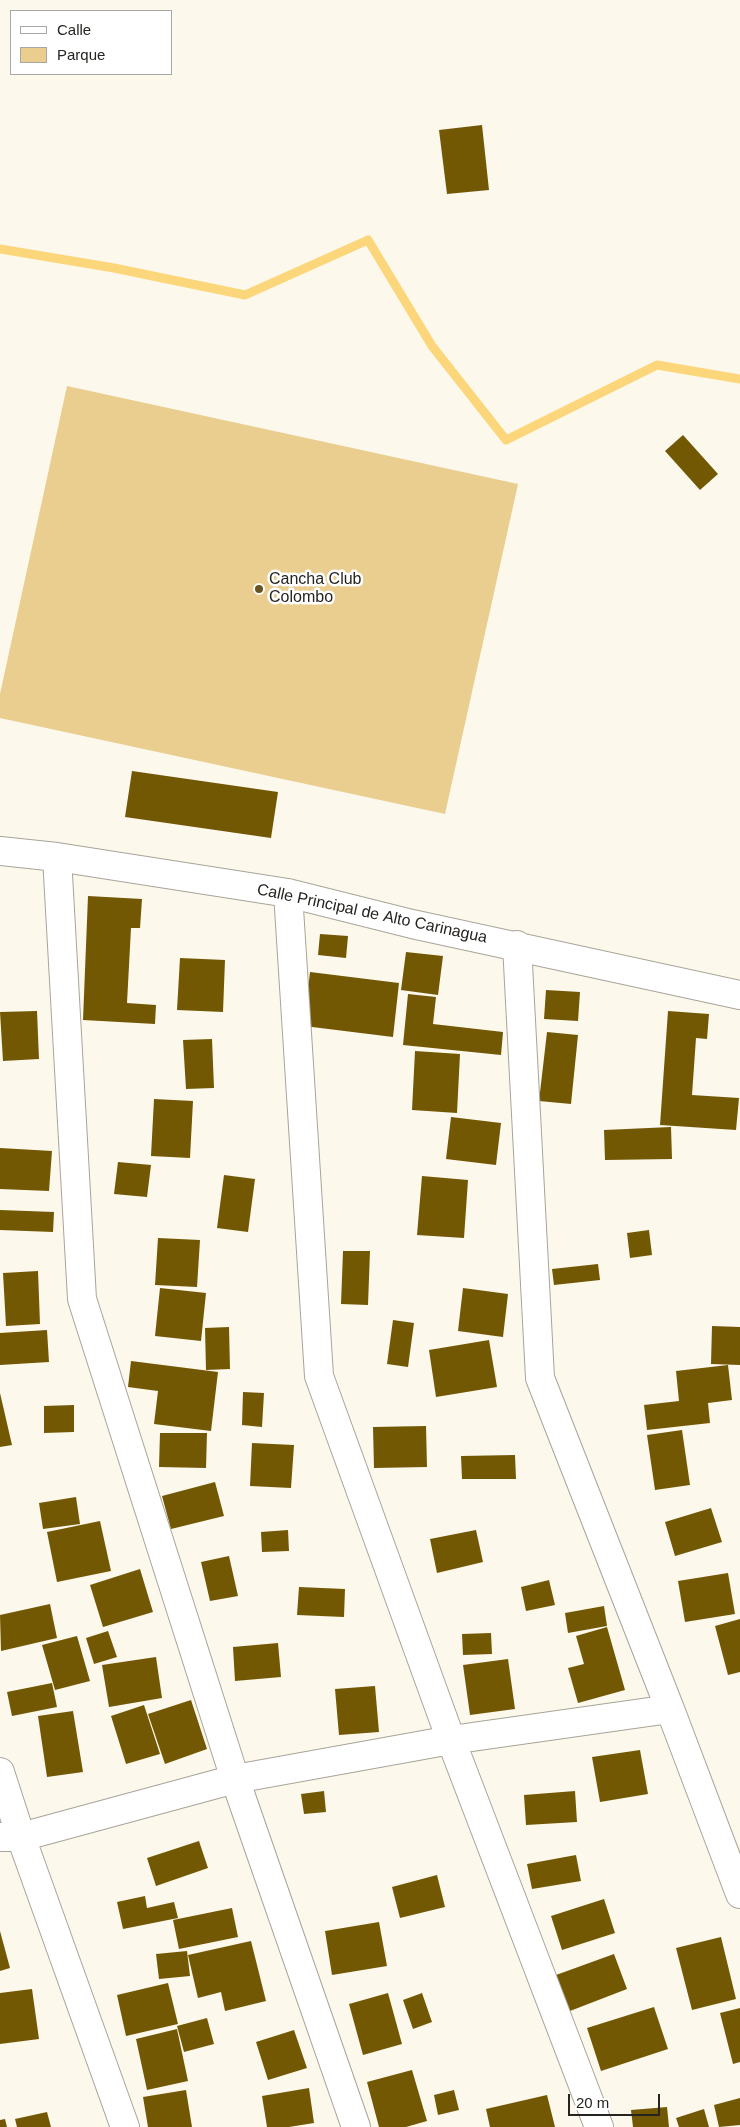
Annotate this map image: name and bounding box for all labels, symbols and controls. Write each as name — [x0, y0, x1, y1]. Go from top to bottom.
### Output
legend — [10, 10, 172, 75]
text: Calle — [57, 21, 91, 38]
text: Parque — [57, 46, 105, 63]
place label: Cancha Club Colombo — [269, 570, 362, 608]
marker: Cancha Club Colombo — [253, 583, 265, 595]
street label: Calle Principal de Alto Carinagua — [255, 880, 489, 948]
scale bar — [570, 2084, 662, 2116]
text: 20 m — [576, 2094, 609, 2111]

